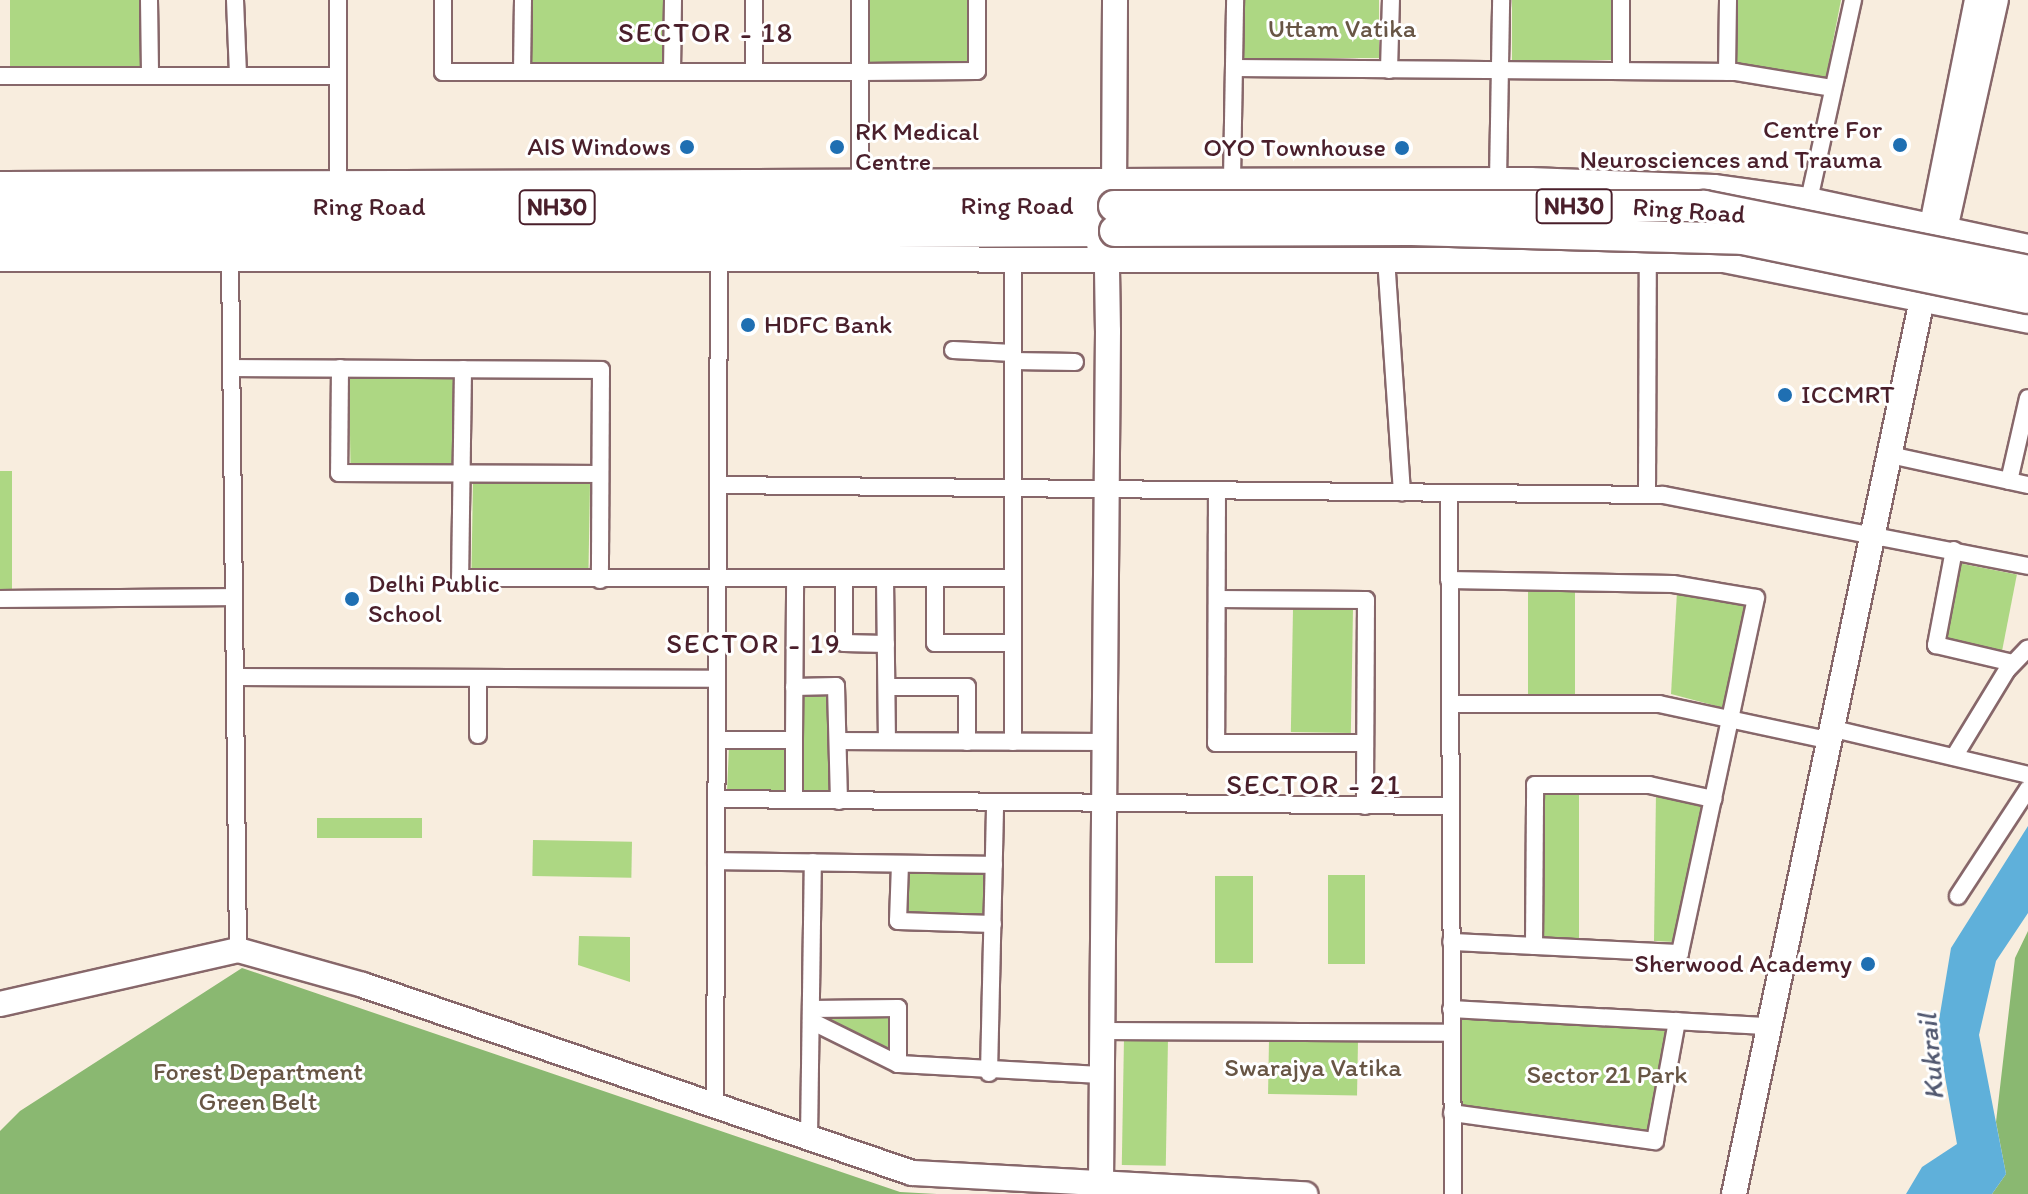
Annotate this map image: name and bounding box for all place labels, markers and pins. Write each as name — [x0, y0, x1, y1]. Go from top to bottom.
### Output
place label: Centre For Neurosciences and Trauma — [1582, 114, 1882, 176]
place label: RK Medical Centre — [855, 116, 979, 178]
place label: AIS Windows — [527, 131, 671, 163]
place label: OYO Townhouse — [1206, 132, 1386, 164]
marker: Centre For Neurosciences and Trauma — [1889, 134, 1911, 156]
marker: RK Medical Centre — [826, 136, 848, 158]
marker: AIS Windows — [678, 138, 696, 156]
marker: OYO Townhouse — [1393, 139, 1411, 157]
place label: HDFC Bank — [764, 309, 893, 341]
marker: HDFC Bank — [739, 316, 757, 334]
place label: ICCMRT — [1801, 379, 1895, 411]
marker: ICCMRT — [1776, 386, 1794, 404]
place label: Delhi Public School — [368, 568, 500, 630]
marker: Delhi Public School — [343, 590, 361, 608]
place label: Sherwood Academy — [1634, 948, 1852, 980]
marker: Sherwood Academy — [1859, 955, 1877, 973]

